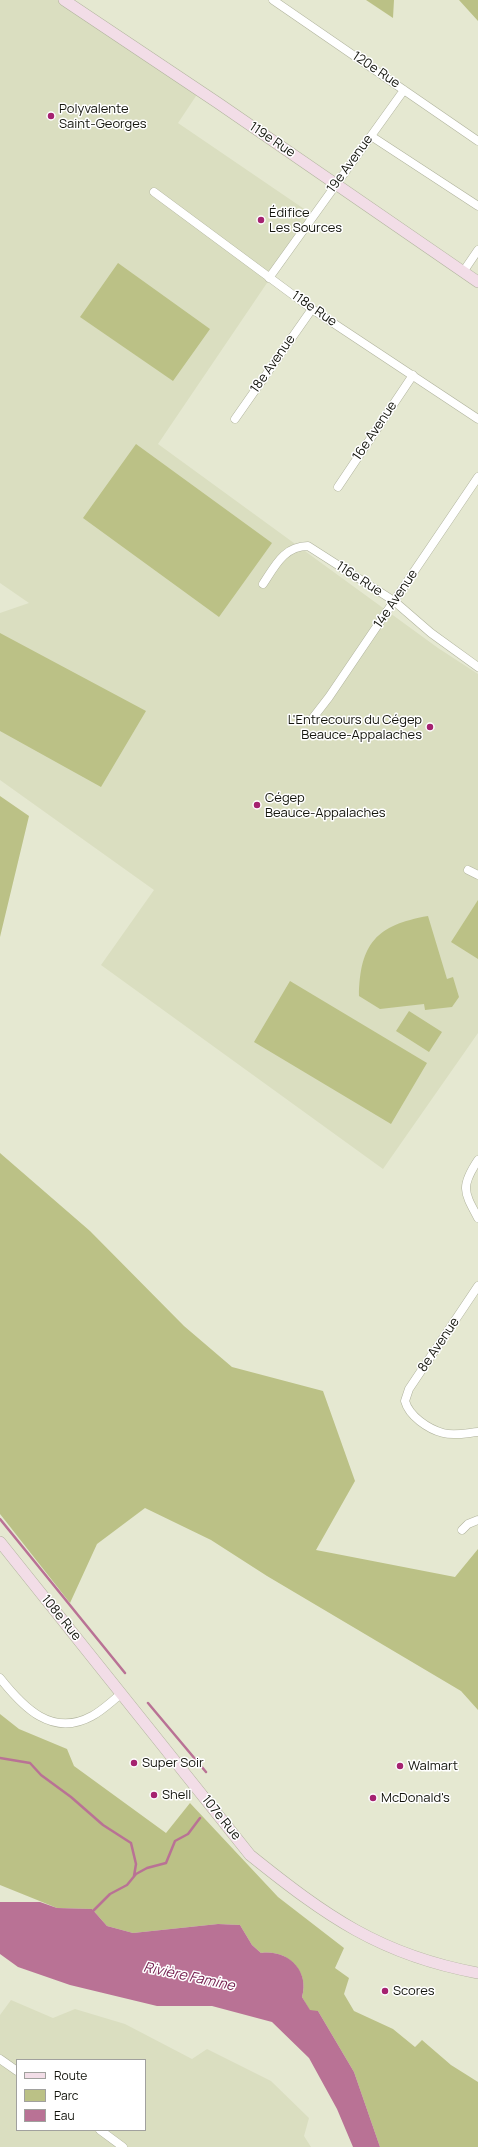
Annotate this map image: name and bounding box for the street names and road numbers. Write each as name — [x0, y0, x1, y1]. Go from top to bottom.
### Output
street label: 120e Rue — [349, 48, 403, 92]
street label: 119e Rue — [246, 119, 298, 161]
street label: 19e Avenue — [324, 132, 376, 196]
street label: 118e Rue — [288, 288, 340, 330]
street label: 18e Avenue — [247, 332, 299, 396]
street label: 16e Avenue — [350, 399, 400, 463]
street label: 116e Rue — [333, 558, 385, 600]
street label: 14e Avenue — [371, 567, 421, 631]
street label: 8e Avenue — [415, 1315, 463, 1375]
street label: 108e Rue — [38, 1592, 84, 1644]
street label: 107e Rue — [198, 1792, 244, 1844]

